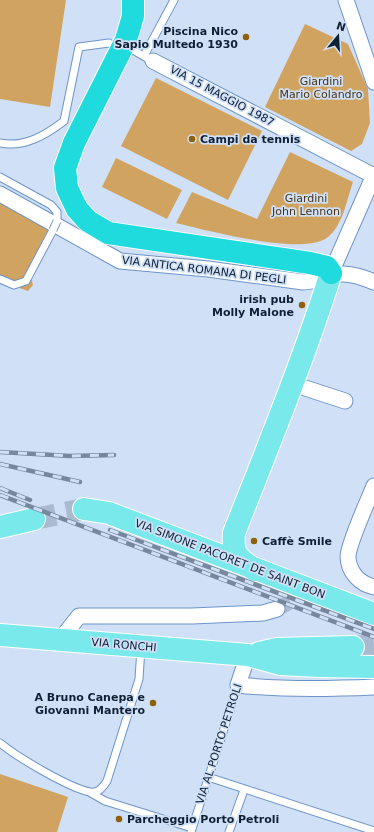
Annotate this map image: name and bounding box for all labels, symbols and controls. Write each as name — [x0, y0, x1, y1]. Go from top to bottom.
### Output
north arrow — [318, 16, 358, 56]
text: N — [335, 19, 347, 35]
place label: Piscina Nico Sapio Multedo 1930 — [114, 25, 238, 51]
marker: Piscina Nico Sapio Multedo 1930 — [241, 32, 251, 42]
street label: VIA 15 MAGGIO 1987 — [167, 63, 277, 129]
park label: Giardini Mario Colandro — [279, 75, 363, 101]
place label: Campi da tennis — [200, 133, 301, 146]
marker: Campi da tennis — [187, 134, 197, 144]
park label: Giardini John Lennon — [271, 192, 340, 218]
street label: VIA ANTICA ROMANA DI PEGLI — [121, 253, 287, 287]
place label: irish pub Molly Malone — [212, 293, 294, 319]
marker: irish pub Molly Malone — [297, 300, 307, 310]
street label: VIA SIMONE PACORET DE SAINT BON — [133, 517, 327, 601]
place label: Caffè Smile — [262, 535, 332, 548]
marker: Caffè Smile — [249, 536, 259, 546]
street label: VIA RONCHI — [91, 636, 157, 654]
street label: VIA AL PORTO PETROLI — [193, 682, 245, 806]
place label: A Bruno Canepa e Giovanni Mantero — [34, 691, 145, 717]
marker: A Bruno Canepa e Giovanni Mantero — [148, 698, 158, 708]
place label: Parcheggio Porto Petroli — [127, 813, 279, 826]
marker: Parcheggio Porto Petroli — [114, 814, 124, 824]

